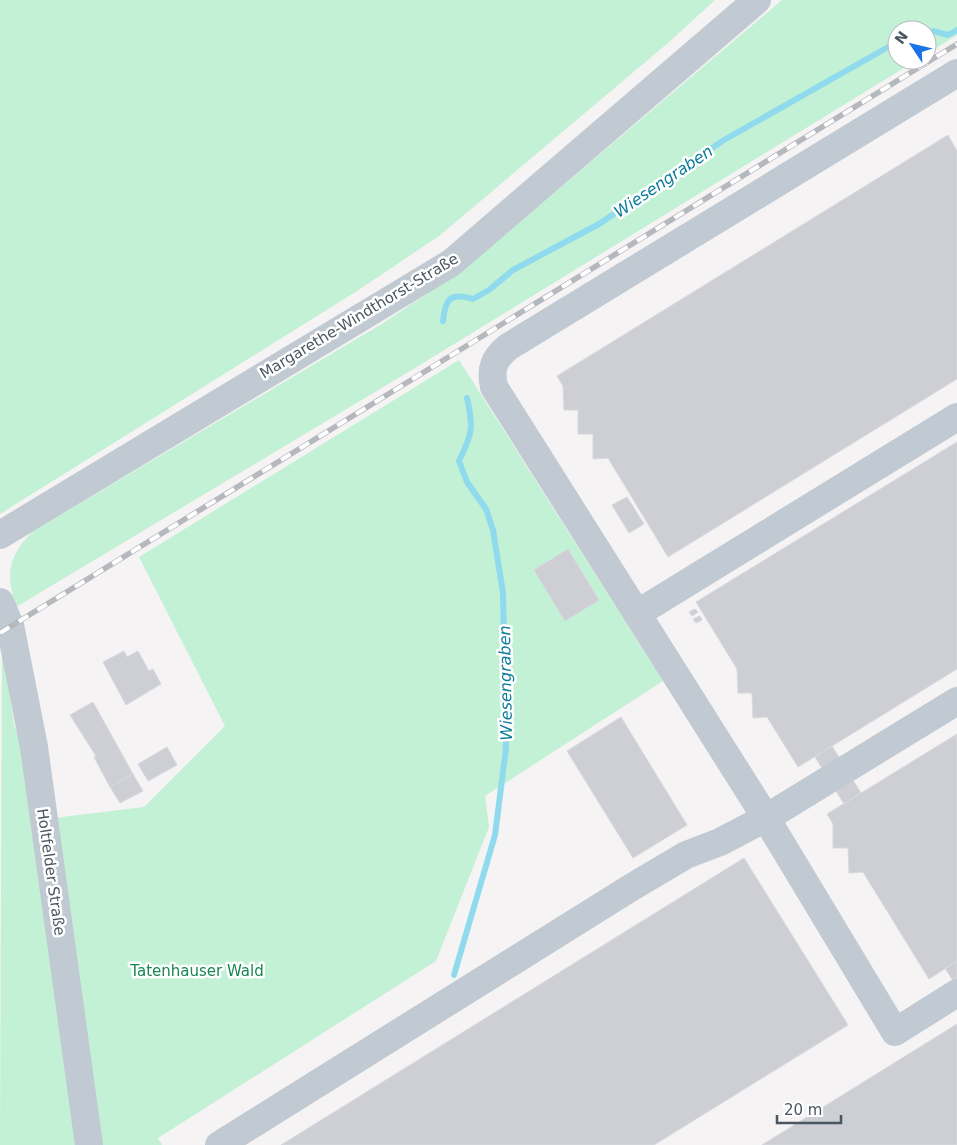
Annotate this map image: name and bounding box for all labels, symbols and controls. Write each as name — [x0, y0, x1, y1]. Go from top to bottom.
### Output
north arrow — [887, 20, 937, 70]
text: N — [891, 28, 911, 47]
water label: Wiesengraben — [610, 141, 716, 221]
street label: Margarethe-Windthorst-Straße — [257, 250, 461, 382]
water label: Wiesengraben — [495, 625, 516, 741]
street label: Holtfelder Straße — [33, 807, 69, 937]
park label: Tatenhauser Wald — [129, 962, 264, 980]
scale bar — [777, 1092, 841, 1124]
text: 20 m — [784, 1101, 822, 1119]

